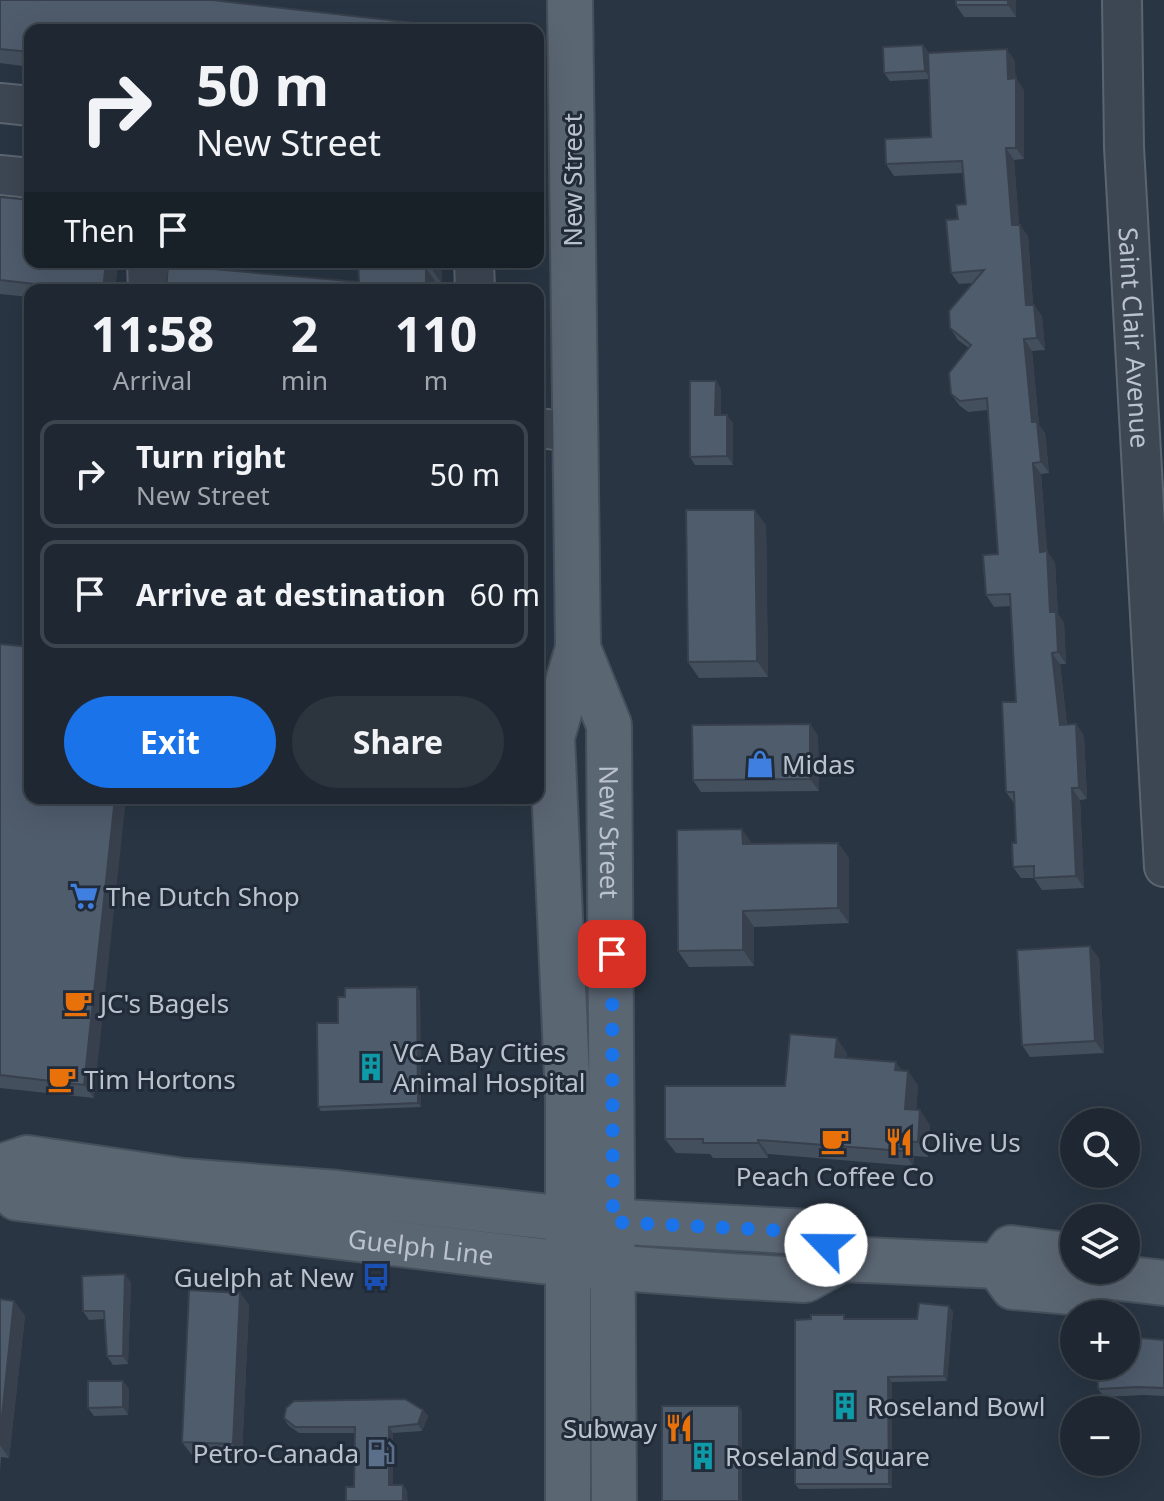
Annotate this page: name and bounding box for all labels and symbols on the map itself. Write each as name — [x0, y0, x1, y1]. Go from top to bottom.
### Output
street label: New Street — [554, 113, 590, 247]
street label: Saint Clair Avenue — [1110, 226, 1159, 449]
place label: Midas — [782, 746, 855, 782]
shop icon: Midas — [745, 749, 775, 779]
street label: New Street — [591, 765, 628, 899]
place label: The Dutch Shop — [106, 878, 300, 914]
supermarket icon: The Dutch Shop — [69, 881, 99, 911]
pin — [578, 920, 646, 988]
place label: JC's Bagels — [97, 985, 229, 1021]
cafe icon: JC's Bagels — [63, 988, 93, 1018]
place label: VCA Bay Cities Animal Hospital — [393, 1034, 586, 1100]
building icon: VCA Bay Cities Animal Hospital — [356, 1052, 386, 1082]
place label: Tim Hortons — [84, 1061, 236, 1097]
cafe icon: Tim Hortons — [47, 1064, 77, 1094]
place label: Olive Us — [921, 1124, 1021, 1160]
cafe icon: Peach Coffee Co — [820, 1126, 850, 1156]
restaurant icon: Olive Us — [884, 1127, 914, 1157]
place label: Peach Coffee Co — [736, 1158, 934, 1194]
position arrow — [784, 1203, 868, 1287]
street label: Guelph Line — [346, 1220, 496, 1273]
place label: Guelph at New — [174, 1259, 355, 1295]
bus stop icon: Guelph at New — [361, 1262, 391, 1292]
place label: Roseland Bowl — [867, 1388, 1045, 1424]
building icon: Roseland Bowl — [830, 1391, 860, 1421]
place label: Subway — [563, 1410, 658, 1446]
restaurant icon: Subway — [664, 1413, 694, 1443]
place label: Petro-Canada — [193, 1435, 359, 1471]
fuel station icon: Petro-Canada — [366, 1438, 396, 1468]
place label: Roseland Square — [725, 1438, 930, 1474]
building icon: Roseland Square — [688, 1441, 718, 1471]

